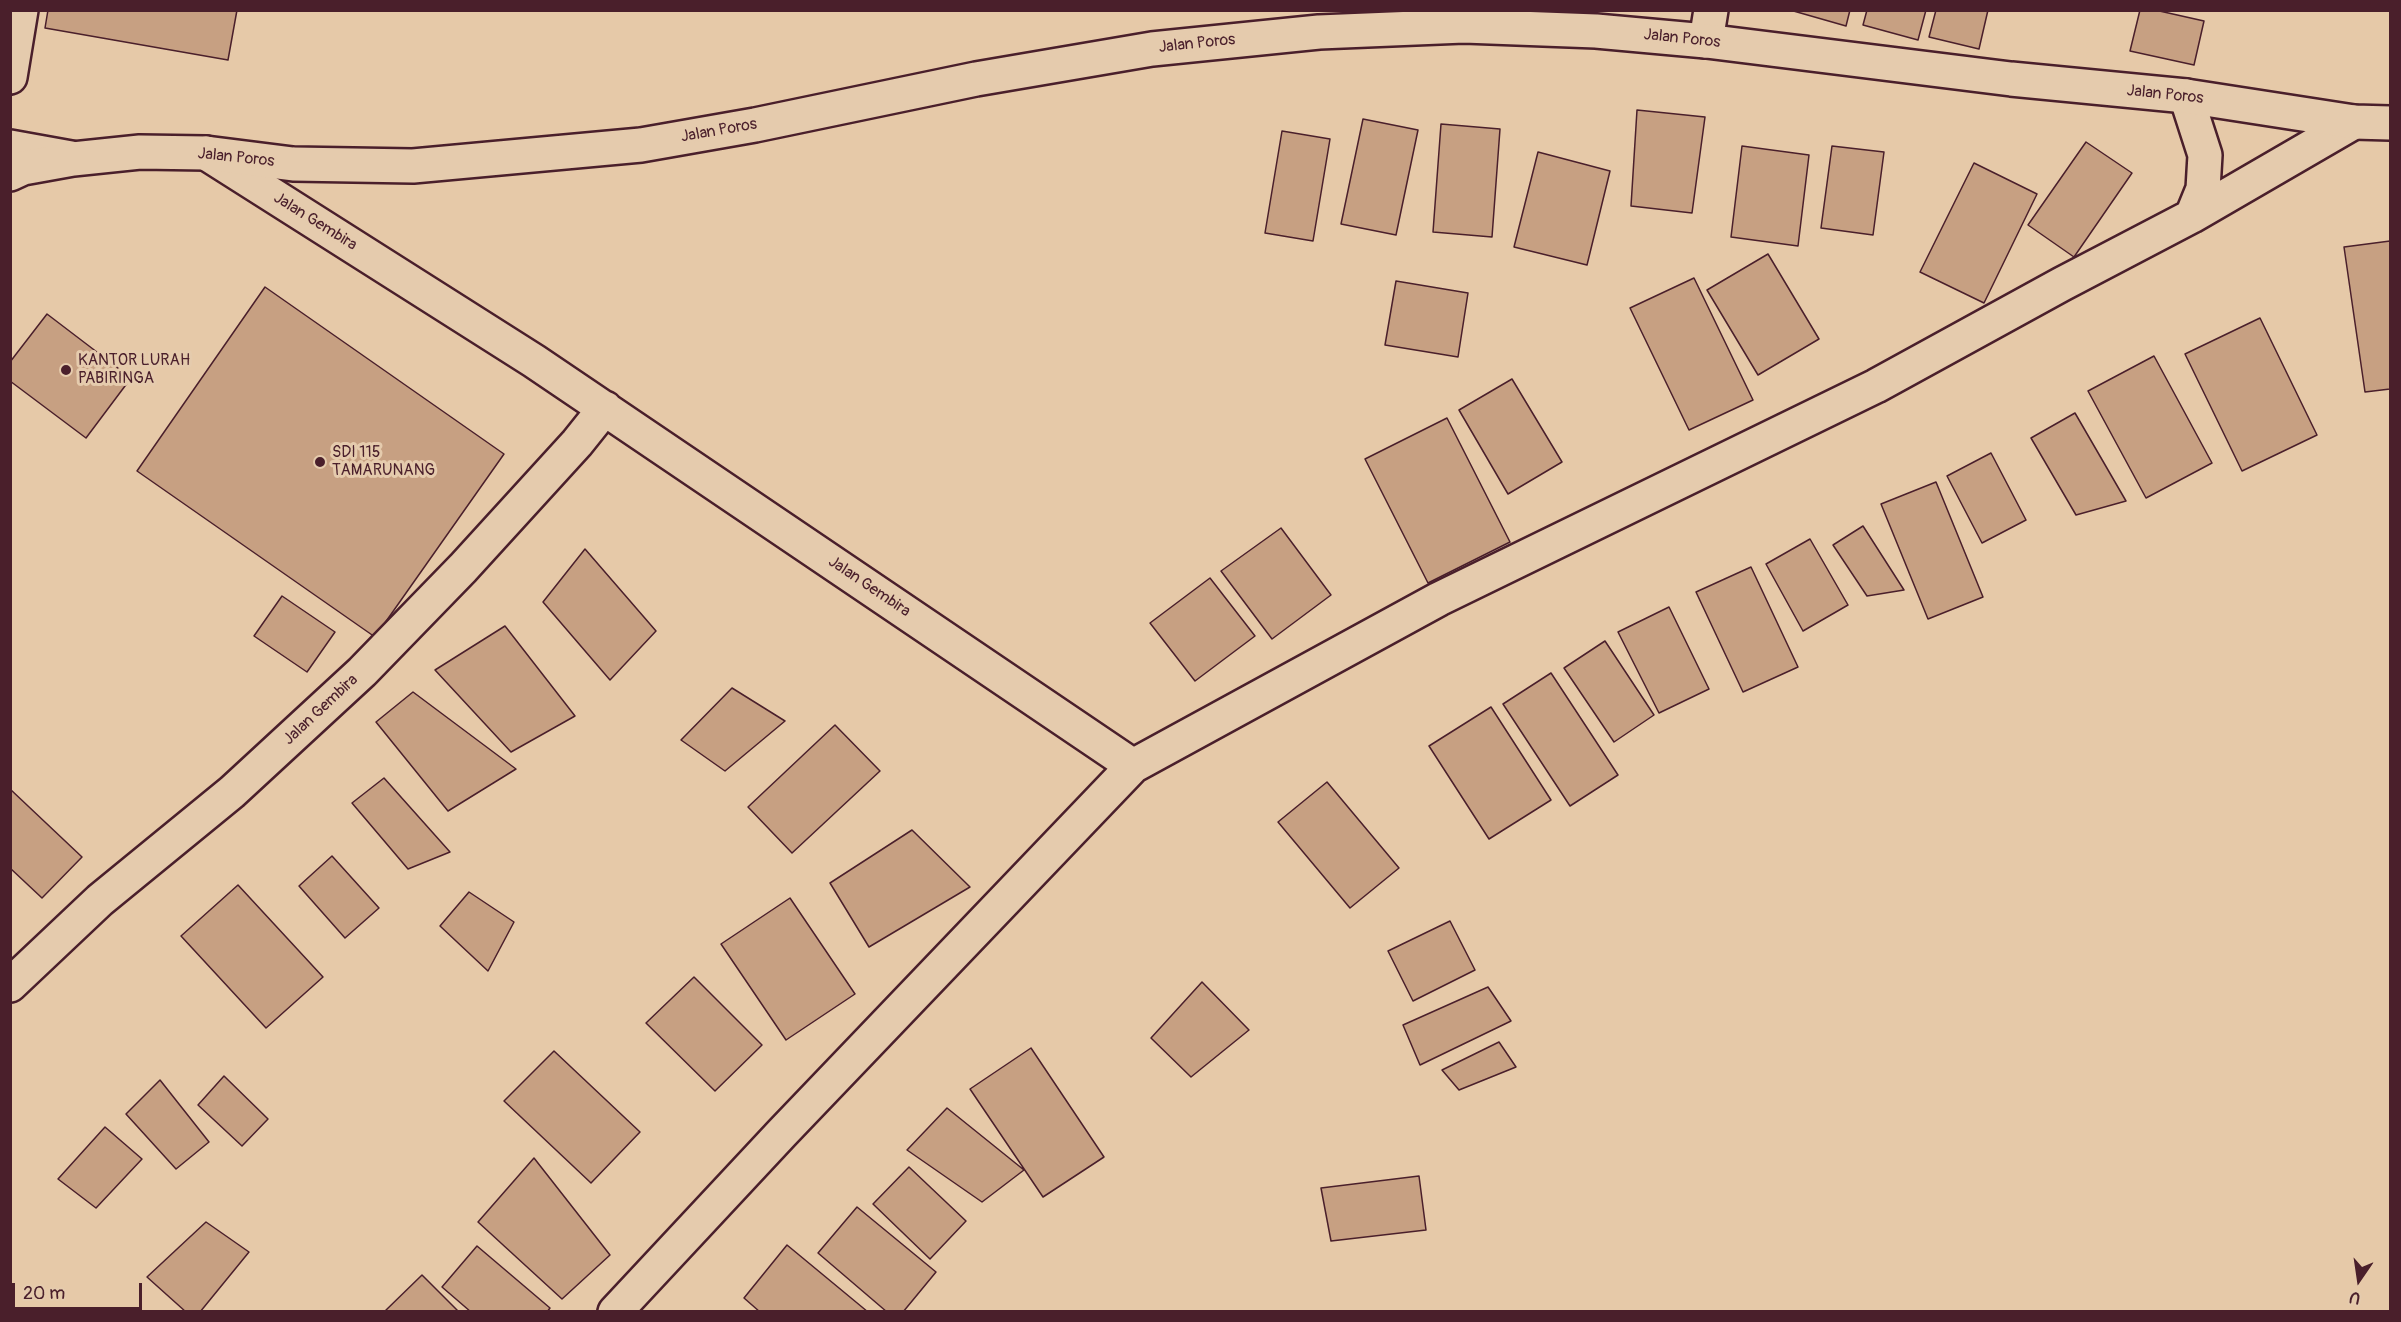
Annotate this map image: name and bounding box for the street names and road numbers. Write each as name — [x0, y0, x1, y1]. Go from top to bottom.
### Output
street label: Jalan Poros — [1643, 25, 1721, 53]
street label: Jalan Poros — [1158, 30, 1236, 58]
street label: Jalan Poros — [2126, 81, 2204, 109]
street label: Jalan Poros — [679, 115, 759, 147]
street label: Jalan Poros — [197, 144, 275, 172]
street label: Jalan Gembira — [270, 189, 360, 255]
street label: Jalan Gembira — [824, 553, 914, 621]
street label: Jalan Gembira — [280, 671, 362, 749]

